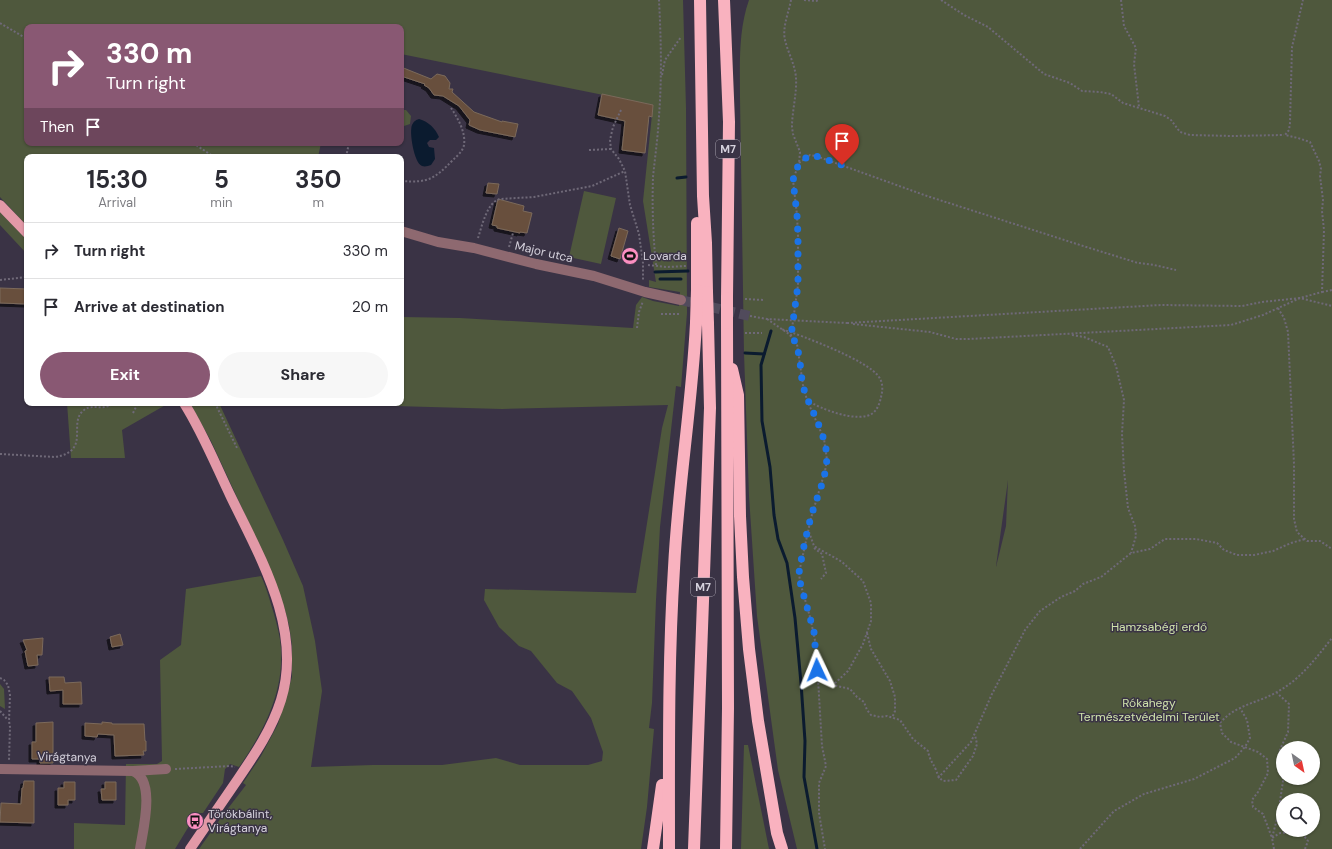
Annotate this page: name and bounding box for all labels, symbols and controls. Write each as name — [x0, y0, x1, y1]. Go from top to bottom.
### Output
text: 330 m — [106, 35, 192, 72]
icon: right — [40, 40, 92, 92]
text: Turn right — [106, 71, 186, 95]
icon: arrive — [82, 116, 104, 138]
text: Then — [40, 117, 74, 137]
pin — [825, 124, 859, 165]
icon: arrive — [831, 130, 853, 152]
road number: M7 — [716, 140, 740, 158]
text: 15:30 — [87, 164, 148, 195]
text: 5 — [214, 164, 229, 195]
text: 350 — [295, 164, 341, 195]
text: Arrival — [98, 194, 136, 211]
text: min — [210, 194, 233, 211]
text: m — [312, 194, 324, 211]
street label: Major utca — [513, 238, 575, 266]
icon: right — [40, 240, 62, 262]
text: Turn right — [74, 241, 145, 261]
text: 330 m — [343, 241, 388, 261]
sports icon: Lovarda — [620, 246, 640, 266]
place label: Lovarda — [643, 248, 687, 264]
icon: arrive — [40, 296, 62, 318]
text: Arrive at destination — [74, 297, 225, 317]
text: 20 m — [352, 297, 388, 317]
button: Exit — [40, 352, 210, 398]
button: Share — [218, 352, 388, 398]
road number: M7 — [691, 578, 715, 596]
park label: Hamzsabégi erdő — [1111, 619, 1207, 635]
position arrow — [796, 649, 838, 691]
park label: Rókahegy Természetvédelmi Terület — [1078, 695, 1220, 725]
north arrow — [1276, 741, 1320, 785]
map controls — [1276, 741, 1320, 837]
street label: Virágtanya — [37, 748, 97, 766]
button: search — [1276, 793, 1320, 837]
place label: Törökbálint, Virágtanya — [208, 806, 272, 836]
bus stop icon: Törökbálint, Virágtanya — [185, 811, 205, 831]

